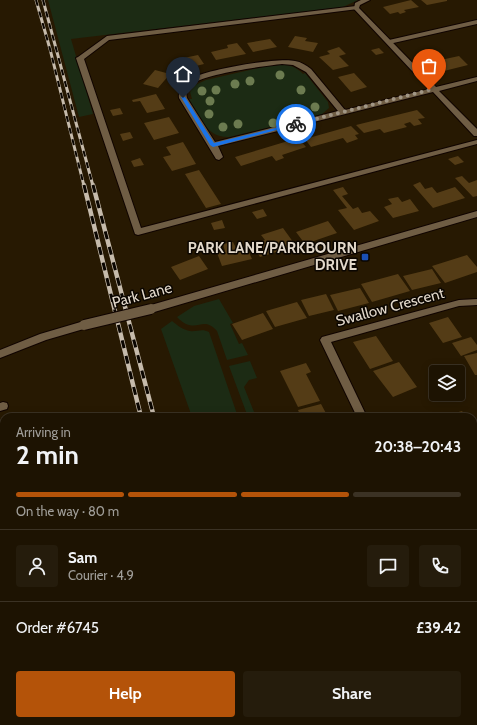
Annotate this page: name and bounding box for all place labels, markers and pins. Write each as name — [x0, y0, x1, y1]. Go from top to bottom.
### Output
pin — [412, 49, 446, 90]
pin — [166, 57, 200, 98]
place label: PARK LANE/PARKBOURN DRIVE — [188, 239, 357, 274]
marker: PARK LANE/PARKBOURN DRIVE — [360, 252, 370, 262]

